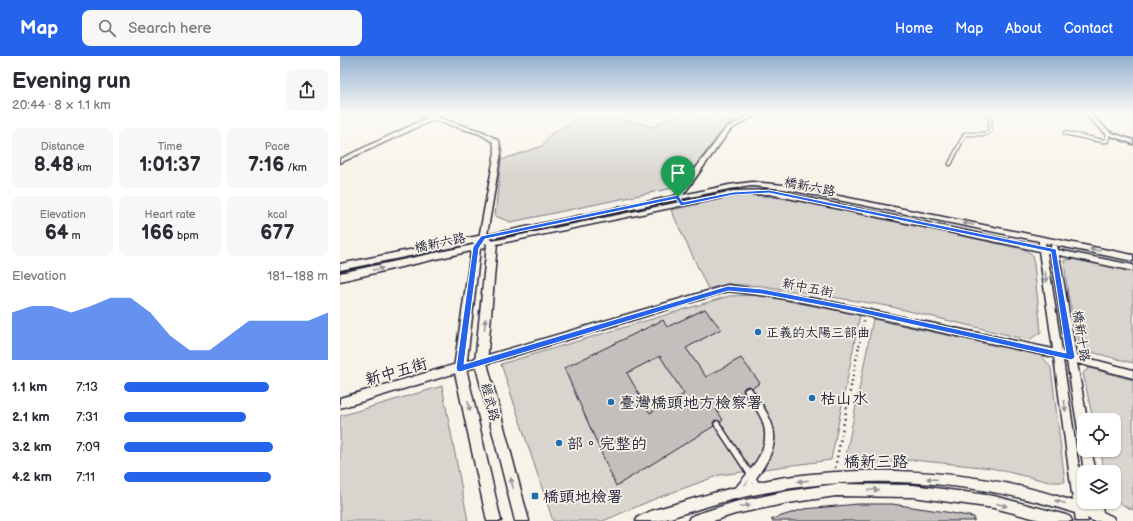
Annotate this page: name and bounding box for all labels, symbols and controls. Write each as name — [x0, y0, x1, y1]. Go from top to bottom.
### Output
search box — [82, 10, 362, 46]
text: Map — [20, 17, 58, 40]
icon: search — [96, 17, 118, 39]
text: Search here — [128, 19, 211, 38]
text: Home — [895, 20, 933, 37]
text: Map — [955, 20, 983, 37]
text: About — [1005, 20, 1042, 37]
text: Contact — [1064, 20, 1113, 37]
text: Evening run — [12, 68, 131, 95]
button: share — [286, 69, 328, 111]
text: 20:44 · 8 × 1.1 km — [12, 97, 111, 113]
text: Distance — [41, 140, 85, 153]
text: Time — [158, 140, 182, 153]
text: Pace — [265, 140, 290, 153]
text: 8.48 — [34, 153, 74, 177]
text: 1:01:37 — [139, 153, 201, 177]
text: 7:16 — [248, 153, 284, 177]
pin — [661, 156, 695, 197]
text: km — [74, 161, 92, 174]
text: /km — [284, 161, 307, 174]
icon: arrive — [667, 162, 689, 184]
street label: 橋新六路 — [783, 174, 837, 200]
text: Elevation — [40, 208, 86, 221]
text: Heart rate — [145, 208, 195, 221]
text: kcal — [267, 208, 287, 221]
one-way arrow — [961, 220, 974, 226]
text: 64 — [45, 221, 69, 245]
text: 166 — [141, 221, 174, 245]
text: 677 — [260, 221, 294, 245]
text: m — [69, 229, 81, 242]
text: bpm — [174, 229, 199, 242]
street label: 橋新六路 — [413, 230, 467, 256]
one-way arrow — [1089, 247, 1101, 253]
one-way arrow — [372, 265, 384, 271]
text: Elevation — [12, 268, 66, 284]
text: 181–188 m — [267, 268, 328, 284]
one-way arrow — [1043, 271, 1049, 283]
street label: 新中五街 — [781, 275, 835, 301]
street label: 橋新十路 — [1069, 309, 1093, 363]
one-way arrow — [481, 318, 488, 330]
place label: 正義的太陽三部曲 — [766, 325, 870, 341]
marker: 正義的太陽三部曲 — [753, 327, 763, 337]
street label: 新中五街 — [363, 354, 430, 390]
text: 1.1 km — [12, 379, 47, 395]
text: 7:13 — [76, 379, 98, 395]
street label: 經武路 — [478, 381, 503, 423]
place label: 枯山水 — [820, 390, 869, 409]
marker: 枯山水 — [807, 393, 817, 403]
place label: 臺灣橋頭地方檢察署 — [619, 394, 763, 413]
marker: 臺灣橋頭地方檢察署 — [606, 397, 616, 407]
one-way arrow — [466, 400, 472, 413]
one-way arrow — [1062, 400, 1068, 412]
text: 2.1 km — [12, 409, 50, 425]
text: 7:31 — [76, 409, 98, 425]
map controls — [1077, 413, 1121, 509]
button: locate — [1077, 413, 1121, 457]
place label: 部。完整的 — [567, 435, 647, 454]
marker: 部。完整的 — [554, 438, 564, 448]
text: 3.2 km — [12, 439, 52, 455]
text: 7:09 — [76, 439, 100, 455]
street label: 橋新三路 — [844, 453, 908, 472]
button: layers — [1077, 465, 1121, 509]
text: 4.2 km — [12, 469, 52, 485]
text: 7:11 — [76, 469, 95, 485]
one-way arrow — [926, 475, 938, 482]
one-way arrow — [509, 477, 515, 489]
one-way arrow — [797, 478, 809, 484]
one-way arrow — [867, 487, 880, 493]
place label: 橋頭地檢署 — [543, 488, 623, 507]
marker: 橋頭地檢署 — [530, 491, 540, 501]
one-way arrow — [1054, 499, 1066, 505]
one-way arrow — [738, 502, 751, 508]
one-way arrow — [996, 502, 1008, 508]

